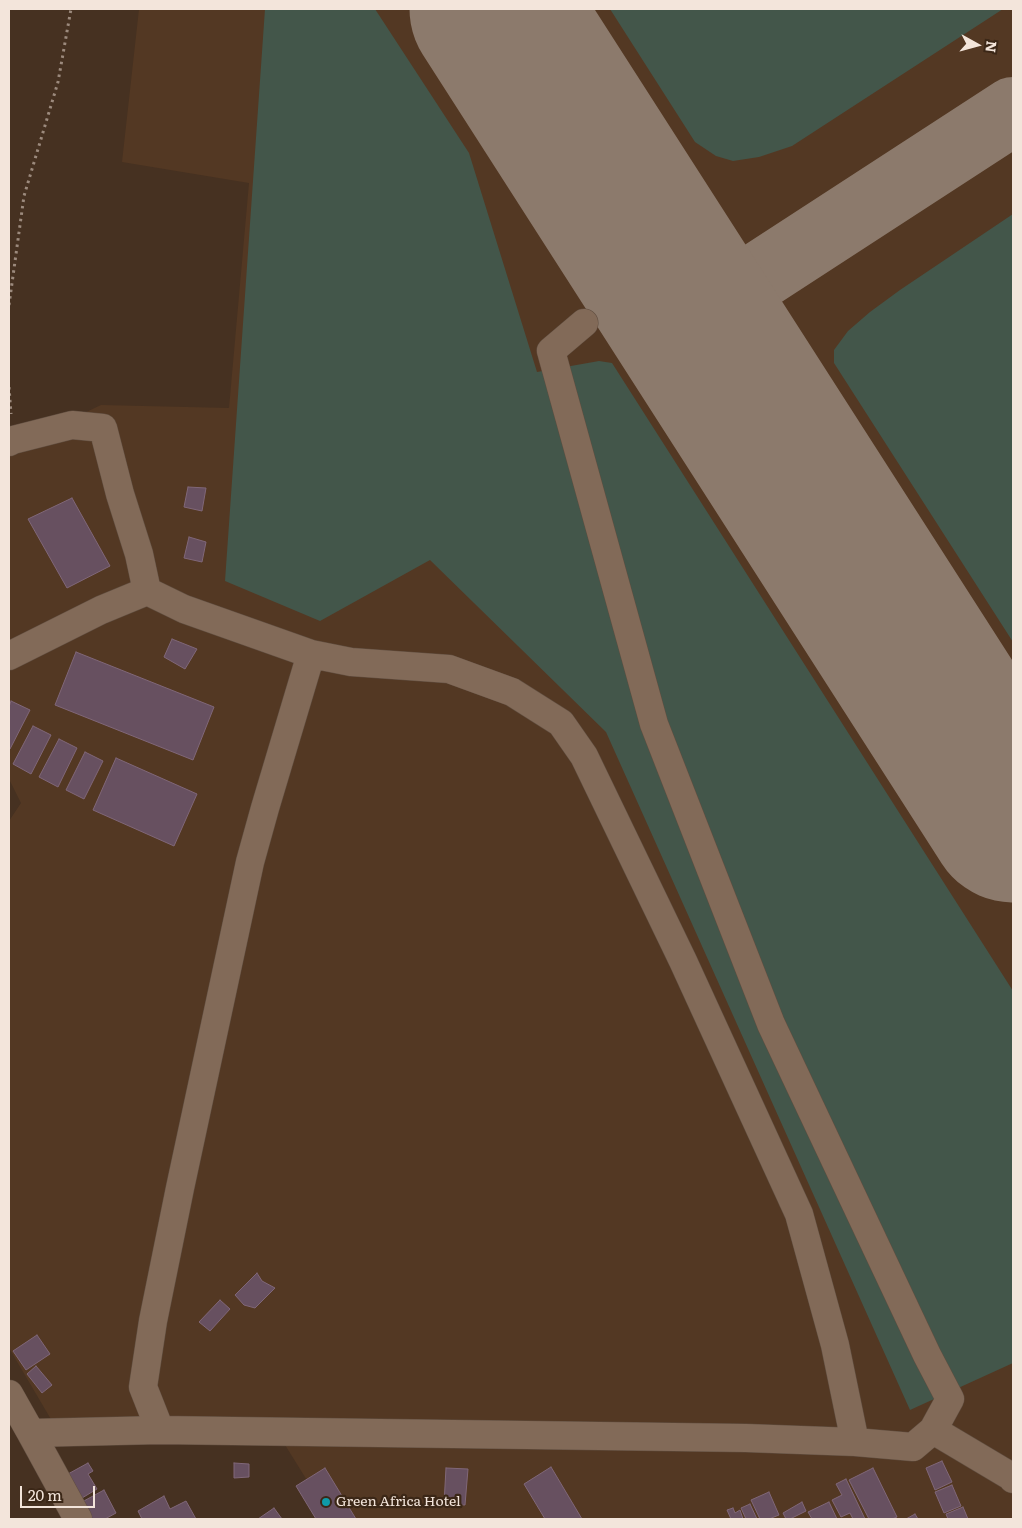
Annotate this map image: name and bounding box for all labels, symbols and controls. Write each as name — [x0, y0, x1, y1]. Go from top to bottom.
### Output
north arrow — [952, 20, 1002, 70]
text: N — [981, 40, 1003, 54]
scale bar — [22, 1476, 98, 1508]
text: 20 m — [28, 1483, 62, 1506]
place label: Green Africa Hotel — [336, 1494, 461, 1510]
marker: Green Africa Hotel — [320, 1496, 332, 1508]

